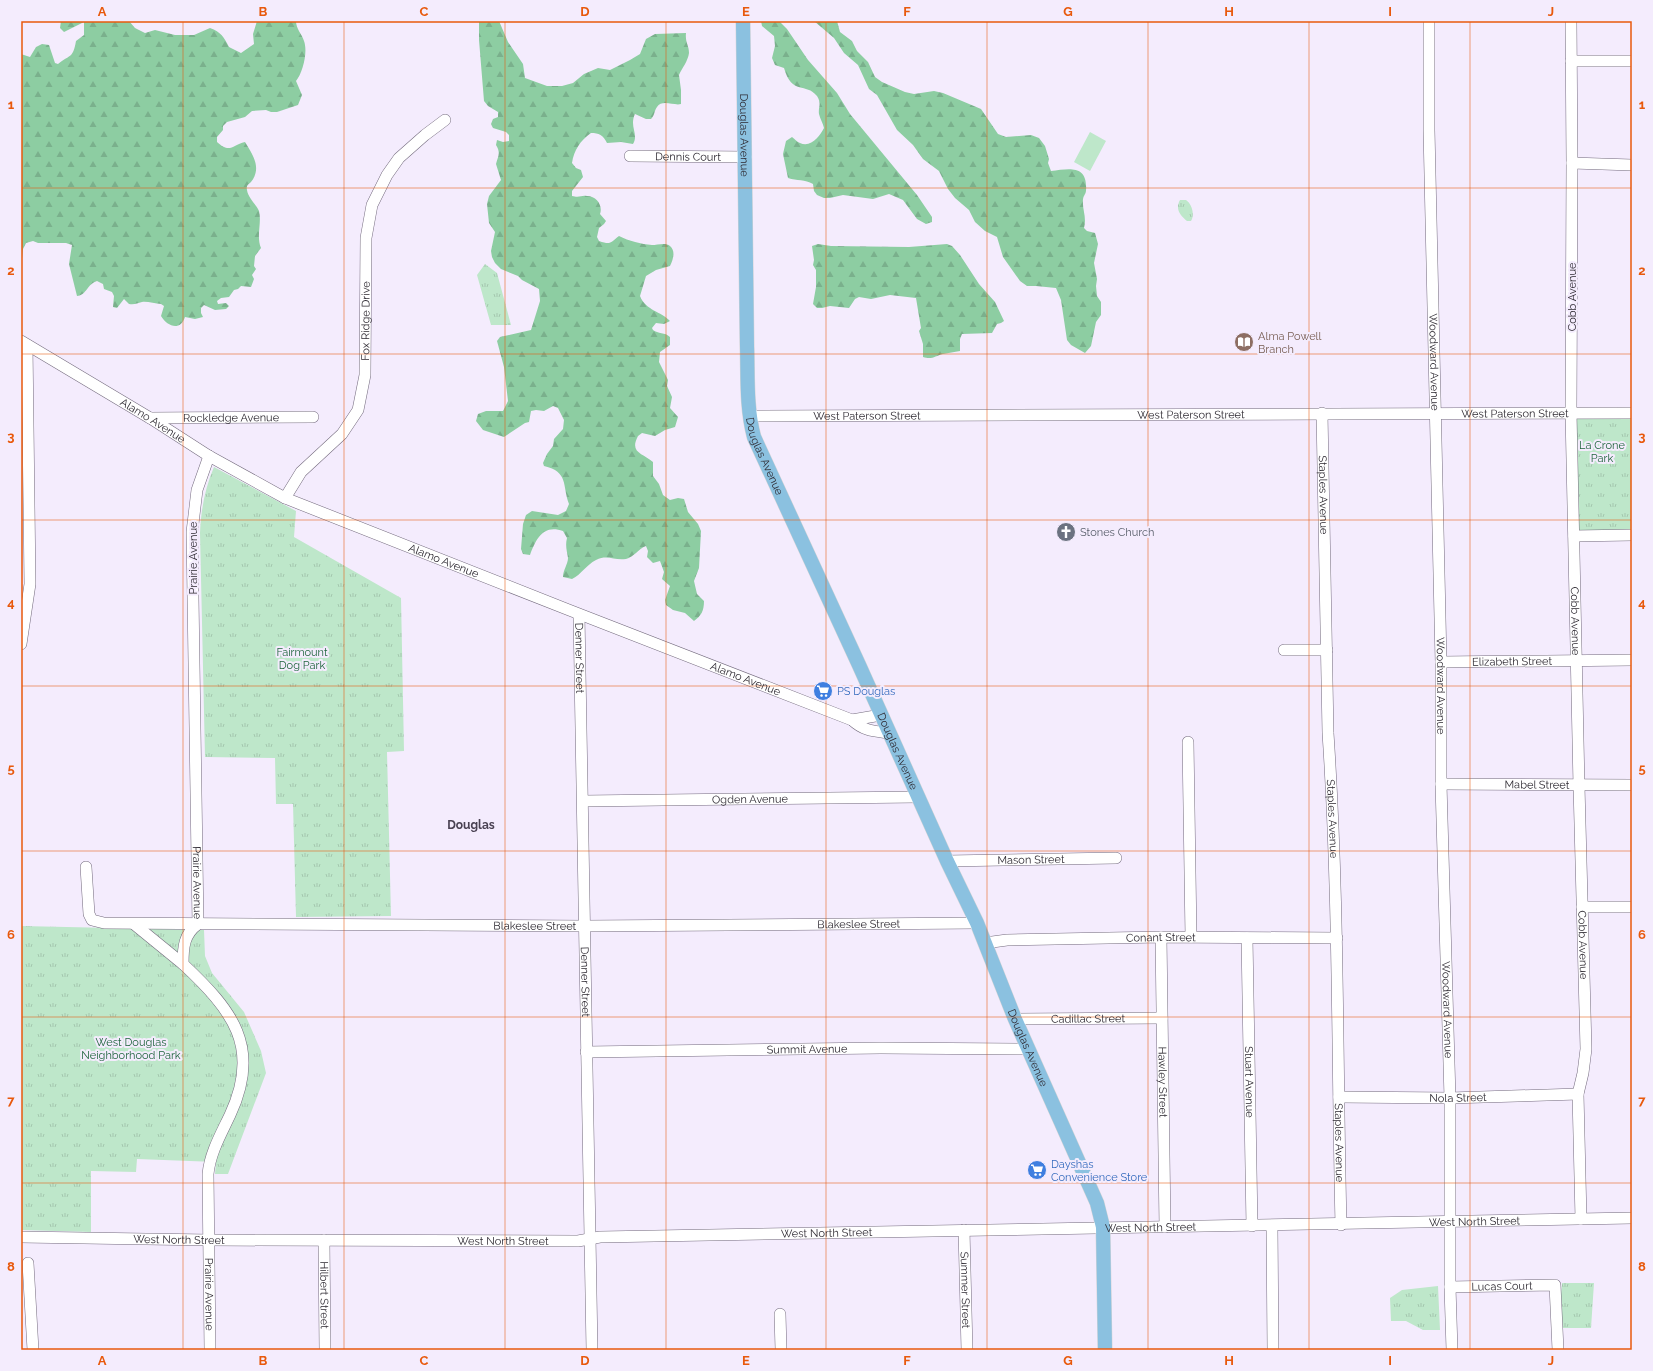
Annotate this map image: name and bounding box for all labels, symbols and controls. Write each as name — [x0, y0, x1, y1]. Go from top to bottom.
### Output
text: A — [98, 4, 107, 19]
text: B — [259, 4, 268, 19]
text: C — [420, 4, 429, 19]
text: D — [580, 4, 590, 19]
text: E — [742, 4, 750, 19]
text: F — [903, 4, 911, 19]
text: G — [1063, 4, 1073, 19]
text: H — [1224, 4, 1234, 19]
text: I — [1388, 4, 1392, 19]
text: J — [1548, 4, 1554, 19]
street label: Douglas Avenue — [737, 93, 751, 177]
text: 1 — [8, 97, 15, 112]
text: 1 — [1639, 97, 1646, 112]
street label: Dennis Court — [655, 150, 721, 164]
street label: Cobb Avenue — [1566, 262, 1579, 331]
text: 2 — [7, 263, 15, 278]
text: 2 — [1638, 263, 1646, 278]
street label: Fox Ridge Drive — [359, 281, 373, 361]
street label: Woodward Avenue — [1426, 313, 1441, 411]
place label: Alma Powell Branch — [1258, 330, 1322, 356]
library icon: Alma Powell Branch — [1233, 331, 1255, 353]
street label: Alamo Avenue — [118, 396, 188, 446]
street label: West Paterson Street — [1461, 407, 1569, 421]
street label: West Paterson Street — [1137, 408, 1245, 422]
street label: West Paterson Street — [813, 409, 921, 423]
street label: Rockledge Avenue — [183, 411, 280, 425]
street label: Douglas Avenue — [743, 416, 786, 498]
text: 3 — [7, 429, 15, 444]
text: 3 — [1638, 429, 1646, 444]
park label: La Crone Park — [1579, 439, 1625, 465]
street label: Staples Avenue — [1316, 455, 1330, 535]
street label: Prairie Avenue — [187, 521, 200, 594]
church icon: Stones Church — [1055, 521, 1077, 543]
place label: Stones Church — [1080, 526, 1154, 539]
street label: Alamo Avenue — [407, 541, 481, 581]
street label: Cobb Avenue — [1568, 586, 1582, 656]
text: 4 — [7, 595, 15, 610]
text: 4 — [1638, 595, 1646, 610]
street label: Denner Street — [572, 623, 586, 694]
street label: Woodward Avenue — [1433, 637, 1447, 735]
park label: Fairmount Dog Park — [276, 646, 328, 672]
street label: Elizabeth Street — [1472, 655, 1552, 669]
street label: Alamo Avenue — [708, 660, 783, 699]
supermarket icon: PS Douglas — [812, 680, 834, 702]
place label: PS Douglas — [837, 685, 895, 698]
street label: Douglas Avenue — [874, 711, 920, 792]
text: 5 — [7, 761, 15, 776]
text: 5 — [1638, 761, 1646, 776]
street label: Mabel Street — [1505, 778, 1570, 792]
street label: Staples Avenue — [1324, 779, 1340, 859]
street label: Ogden Avenue — [712, 793, 789, 806]
district label: Douglas — [447, 818, 495, 832]
street label: Prairie Avenue — [190, 846, 204, 920]
street label: Mason Street — [997, 853, 1065, 867]
street label: Cobb Avenue — [1575, 910, 1590, 980]
street label: Blakeslee Street — [817, 918, 901, 931]
street label: Blakeslee Street — [493, 919, 577, 933]
text: 6 — [7, 927, 15, 942]
text: 6 — [1638, 927, 1646, 942]
street label: Conant Street — [1126, 931, 1196, 945]
street label: Denner Street — [578, 947, 592, 1018]
street label: Woodward Avenue — [1439, 961, 1455, 1059]
street label: Douglas Avenue — [1005, 1007, 1050, 1089]
street label: Cadillac Street — [1051, 1012, 1125, 1026]
park label: West Douglas Neighborhood Park — [81, 1036, 181, 1062]
street label: Summit Avenue — [767, 1042, 848, 1057]
street label: Hawley Street — [1156, 1046, 1169, 1118]
street label: Stuart Avenue — [1242, 1046, 1256, 1118]
street label: Nola Street — [1429, 1091, 1487, 1105]
text: 7 — [7, 1093, 15, 1108]
text: 7 — [1638, 1093, 1646, 1108]
street label: Staples Avenue — [1332, 1103, 1346, 1183]
place label: Dayshas Convenience Store — [1051, 1158, 1148, 1184]
supermarket icon: Dayshas Convenience Store — [1026, 1159, 1048, 1181]
street label: West North Street — [1429, 1214, 1521, 1229]
street label: West North Street — [1105, 1221, 1197, 1235]
street label: West North Street — [781, 1226, 873, 1241]
street label: West North Street — [133, 1233, 225, 1247]
street label: West North Street — [457, 1235, 549, 1248]
street label: Summer Street — [958, 1251, 972, 1329]
street label: Prairie Avenue — [202, 1258, 216, 1331]
text: 8 — [7, 1259, 15, 1274]
text: 8 — [1638, 1259, 1646, 1274]
street label: Hilbert Street — [317, 1261, 331, 1329]
street label: Lucas Court — [1471, 1279, 1533, 1294]
text: A — [98, 1353, 107, 1368]
text: B — [259, 1353, 268, 1368]
text: C — [420, 1353, 429, 1368]
text: D — [580, 1353, 590, 1368]
text: E — [742, 1353, 750, 1368]
text: F — [903, 1353, 911, 1368]
text: G — [1063, 1353, 1073, 1368]
text: H — [1224, 1353, 1234, 1368]
text: I — [1388, 1353, 1392, 1368]
text: J — [1548, 1353, 1554, 1368]

